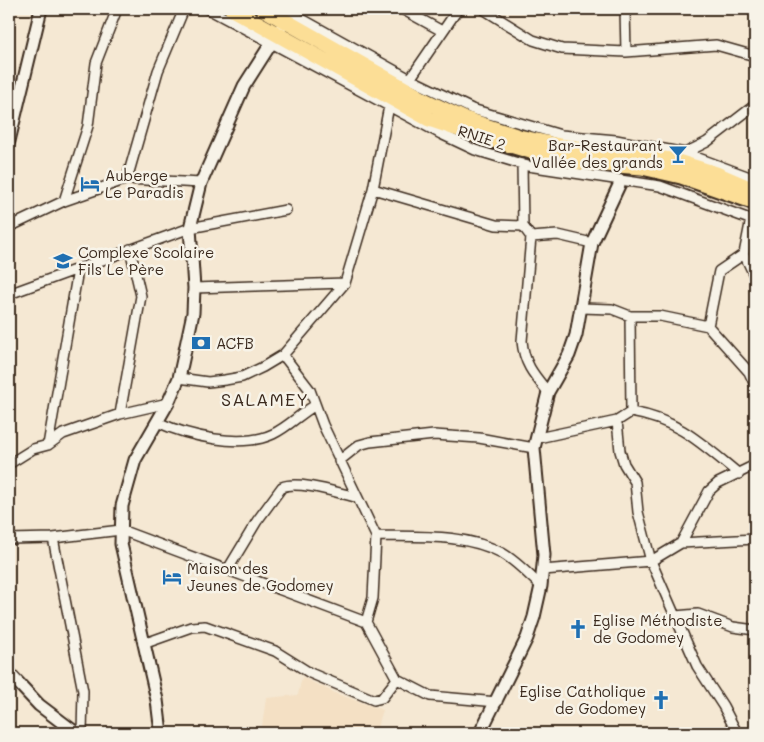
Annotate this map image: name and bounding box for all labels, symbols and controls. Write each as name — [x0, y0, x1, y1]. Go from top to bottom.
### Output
street label: RNIE 2 — [456, 120, 508, 154]
place label: Bar-Restaurant Vallée des grands — [532, 135, 663, 172]
bar icon: Bar-Restaurant Vallée des grands — [667, 143, 689, 165]
place label: Auberge Le Paradis — [105, 165, 184, 202]
hotel icon: Auberge Le Paradis — [79, 173, 101, 195]
place label: Complexe Scolaire Fils Le Père — [78, 242, 214, 279]
school or university icon: Complexe Scolaire Fils Le Père — [52, 250, 74, 272]
bank icon: ACFB — [190, 332, 212, 354]
place label: ACFB — [216, 333, 254, 353]
district label: SALAMEY — [221, 387, 309, 411]
place label: Maison des Jeunes de Godomey — [187, 558, 334, 595]
hotel icon: Maison des Jeunes de Godomey — [161, 566, 183, 588]
place label: Eglise Méthodiste de Godomey — [593, 610, 723, 647]
church icon: Eglise Méthodiste de Godomey — [567, 618, 589, 640]
place label: Eglise Catholique de Godomey — [520, 681, 646, 718]
church icon: Eglise Catholique de Godomey — [650, 689, 672, 711]

